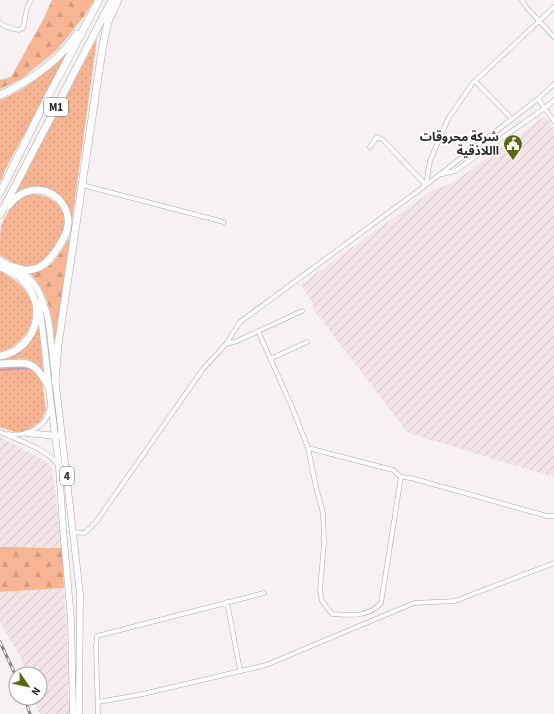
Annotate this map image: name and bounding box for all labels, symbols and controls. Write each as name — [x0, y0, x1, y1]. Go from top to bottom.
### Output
road number: M1 — [44, 98, 68, 116]
place label: شركة محروقات االلاذقية — [420, 129, 499, 160]
public building icon: شركة محروقات االلاذقية — [502, 133, 524, 161]
road number: 4 — [60, 467, 74, 485]
north arrow — [8, 666, 48, 706]
text: N — [28, 684, 44, 699]

